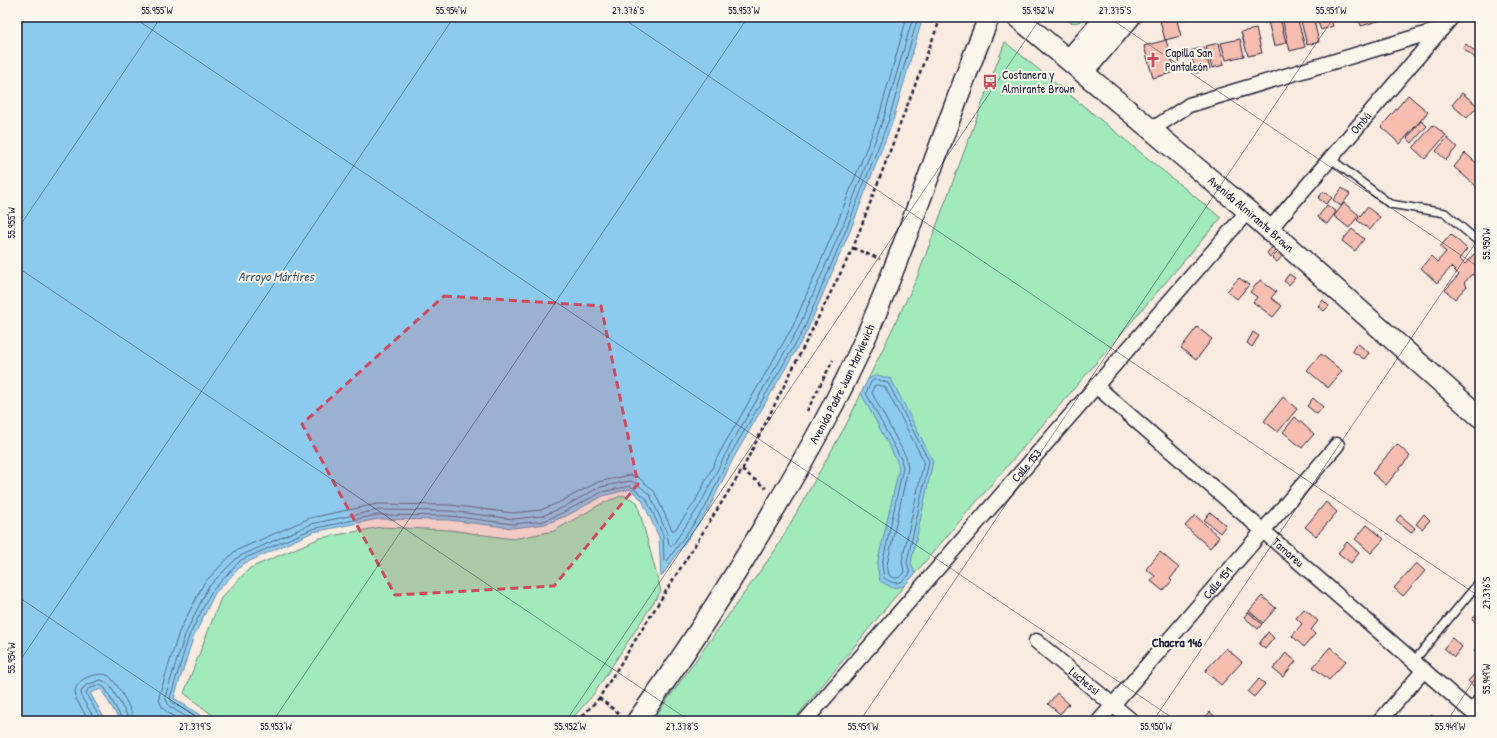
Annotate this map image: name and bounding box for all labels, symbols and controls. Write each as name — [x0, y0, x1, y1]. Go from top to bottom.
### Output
text: 55.955°W — [141, 4, 173, 17]
text: 55.954°W — [436, 4, 467, 17]
text: 27.376°S — [612, 4, 644, 17]
text: 55.953°W — [728, 4, 761, 17]
text: 55.952°W — [1022, 4, 1055, 17]
text: 27.375°S — [1099, 4, 1132, 17]
text: 55.951°W — [1316, 4, 1347, 17]
place label: Capilla San Pantaleón — [1165, 44, 1212, 75]
church icon: Capilla San Pantaleón — [1144, 51, 1162, 69]
place label: Costanera y Almirante Brown — [1002, 66, 1075, 97]
bus stop icon: Costanera y Almirante Brown — [981, 73, 999, 91]
street label: Ombú — [1346, 108, 1375, 138]
street label: Avenida Almirante Brown — [1205, 172, 1298, 256]
text: 55.955°W — [5, 207, 18, 239]
text: 55.950°W — [1480, 227, 1493, 260]
water label: Arroyo Mártires — [238, 267, 315, 285]
street label: Avenida Padre Juan Markievich — [805, 321, 878, 447]
street label: Calle 153 — [1007, 445, 1045, 486]
street label: Tamareu — [1269, 533, 1308, 571]
street label: Calle 151 — [1199, 563, 1236, 603]
text: 27.376°S — [1480, 577, 1493, 609]
district label: Chacra 146 — [1152, 633, 1203, 651]
text: 55.954°W — [5, 642, 18, 673]
street label: Luchessi — [1066, 663, 1104, 699]
text: 55.949°W — [1480, 663, 1493, 694]
text: 27.379°S — [179, 720, 211, 733]
text: 55.953°W — [260, 720, 293, 733]
text: 55.952°W — [554, 720, 587, 733]
text: 27.378°S — [666, 720, 699, 733]
text: 55.951°W — [848, 720, 879, 733]
text: 55.950°W — [1140, 720, 1173, 733]
text: 55.949°W — [1435, 720, 1466, 733]

